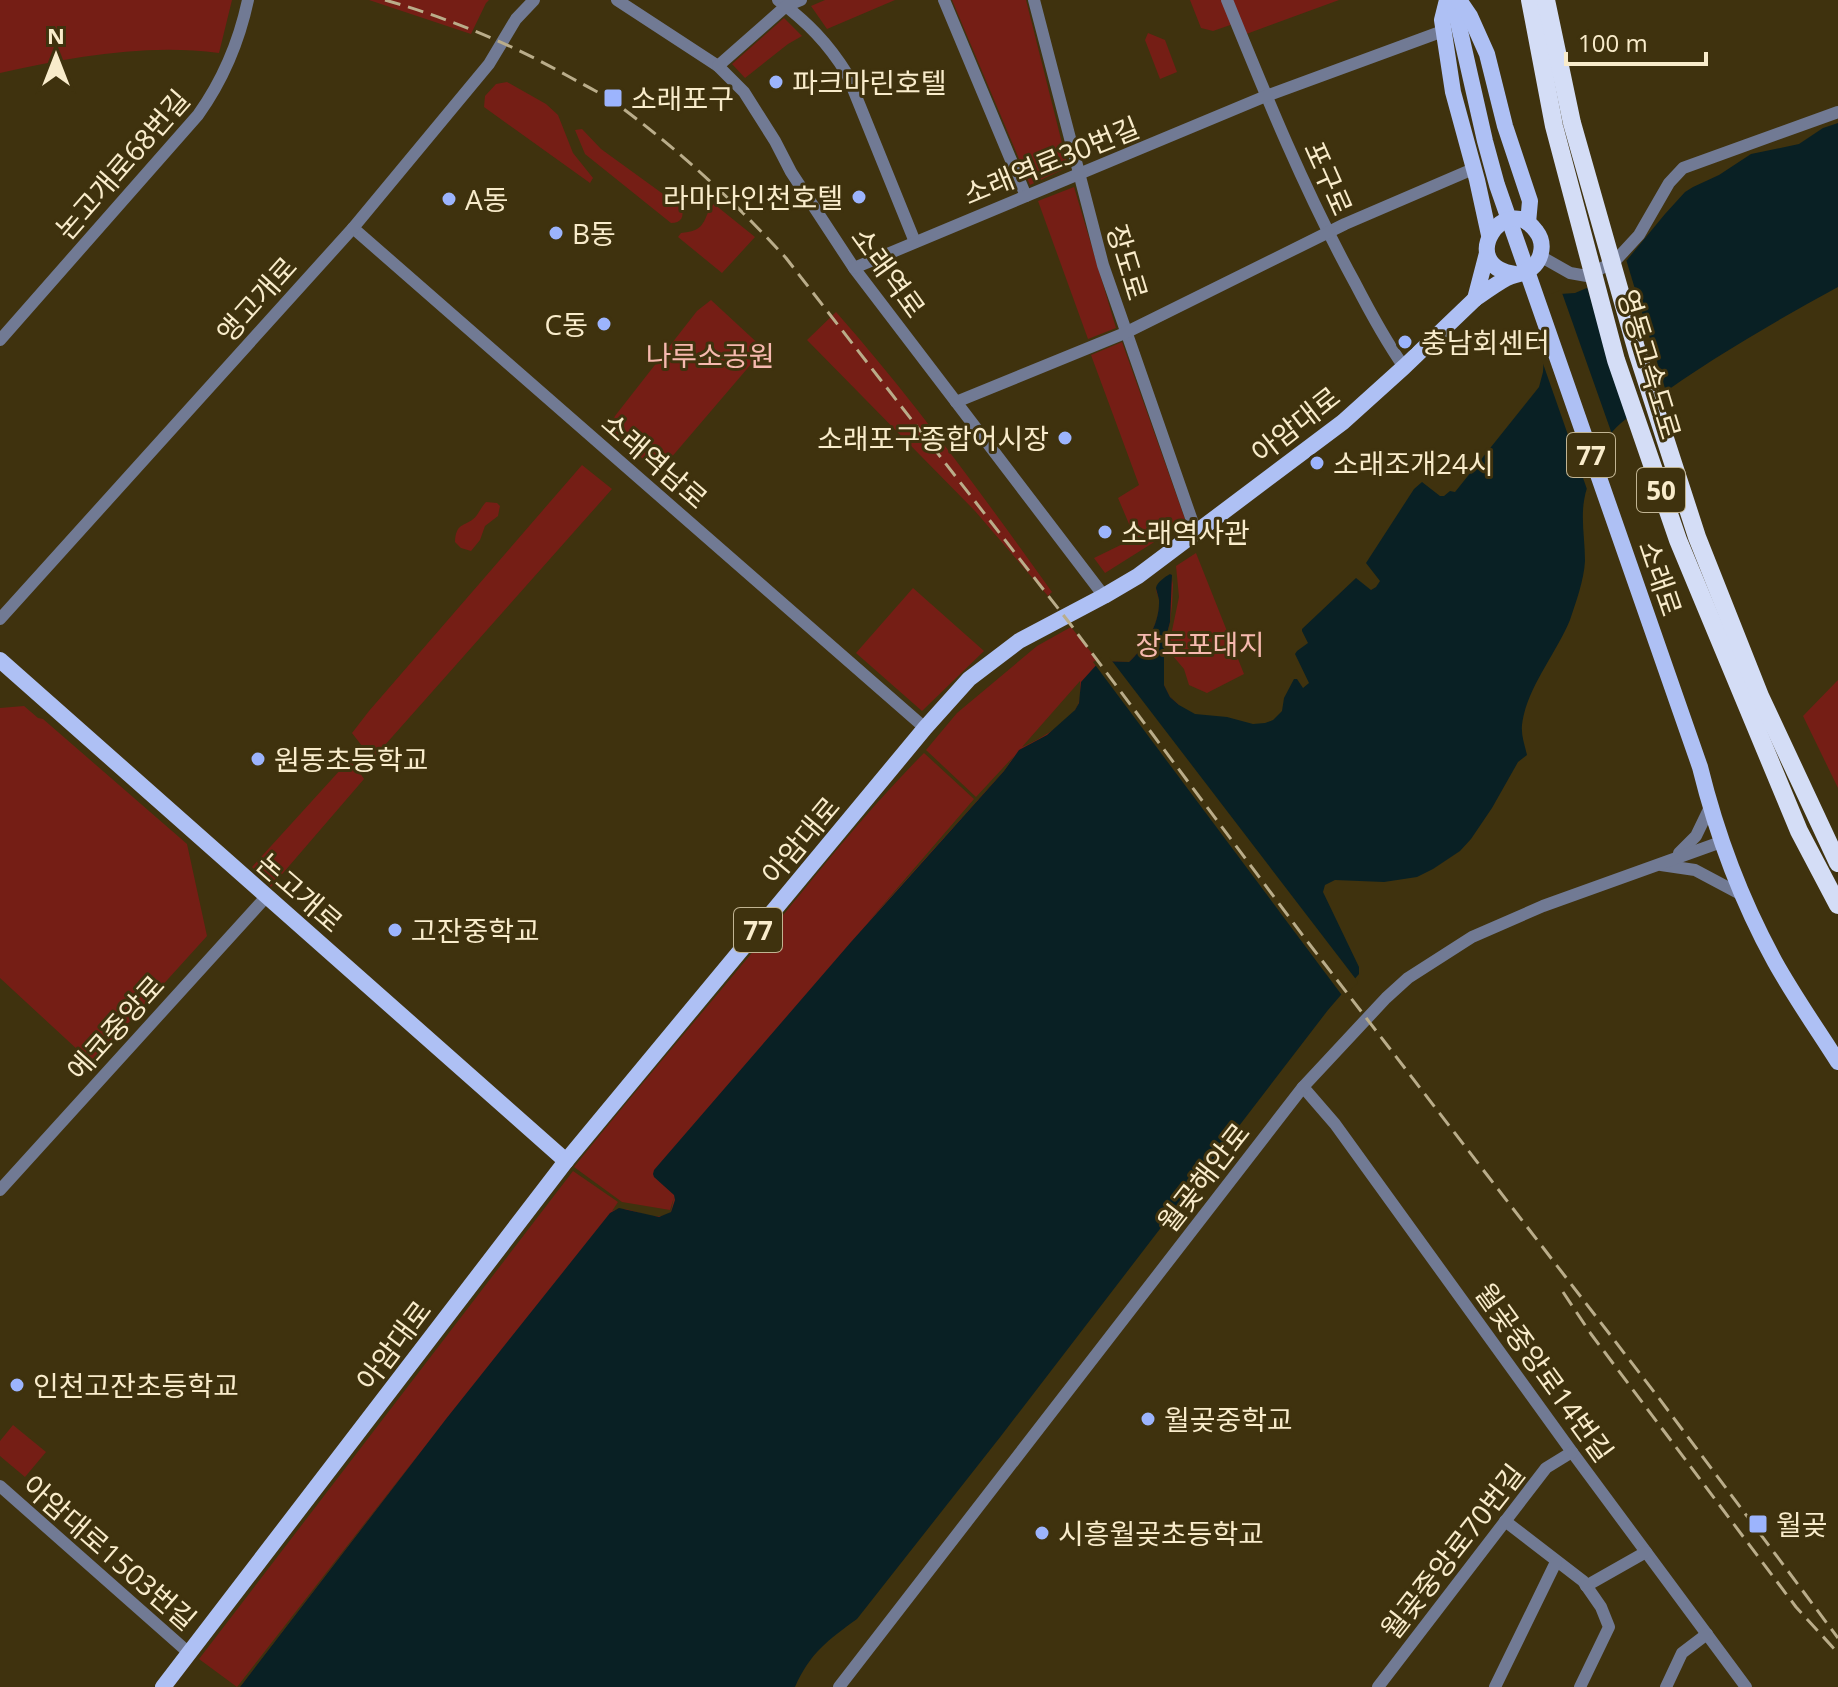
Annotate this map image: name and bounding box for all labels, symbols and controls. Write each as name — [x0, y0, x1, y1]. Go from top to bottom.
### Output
north arrow — [16, 16, 96, 96]
scale bar — [1566, 16, 1706, 66]
text: N — [47, 20, 65, 50]
text: 100 m — [1578, 26, 1648, 59]
place label: 파크마린호텔 — [792, 63, 947, 101]
marker: 파크마린호텔 — [767, 73, 785, 91]
place label: 소래포구 — [631, 79, 734, 117]
street label: 논고개로68번길 — [46, 81, 198, 247]
marker: 소래포구 — [602, 87, 624, 109]
street label: 소래역로30번길 — [957, 107, 1145, 213]
street label: 포구로 — [1296, 135, 1362, 221]
place label: 라마다인천호텔 — [663, 178, 843, 216]
place label: A동 — [465, 180, 508, 218]
marker: 라마다인천호텔 — [850, 188, 868, 206]
marker: A동 — [440, 190, 458, 208]
place label: B동 — [572, 214, 616, 252]
street label: 소래역로 — [843, 219, 935, 325]
street label: 장도로 — [1099, 219, 1157, 305]
marker: B동 — [547, 224, 565, 242]
street label: 앵고개로 — [207, 248, 305, 350]
street label: 영동고속도로 — [1609, 285, 1691, 443]
place label: C동 — [545, 305, 588, 343]
marker: C동 — [595, 315, 613, 333]
place label: 충남회센터 — [1421, 323, 1550, 361]
marker: 충남회센터 — [1396, 333, 1414, 351]
park label: 나루소공원 — [646, 336, 774, 374]
street label: 아암대로 — [1243, 377, 1347, 471]
street label: 소래역남로 — [594, 403, 716, 517]
place label: 소래포구종합어시장 — [817, 419, 1049, 457]
marker: 소래포구종합어시장 — [1056, 429, 1074, 447]
road number: 77 — [1567, 433, 1615, 477]
place label: 소래조개24시 — [1333, 444, 1494, 482]
marker: 소래조개24시 — [1308, 454, 1326, 472]
road number: 50 — [1637, 468, 1685, 512]
place label: 소래역사관 — [1121, 513, 1250, 551]
marker: 소래역사관 — [1096, 523, 1114, 541]
street label: 소래로 — [1630, 535, 1692, 621]
park label: 장도포대지 — [1136, 625, 1264, 663]
place label: 원동초등학교 — [274, 740, 429, 778]
marker: 원동초등학교 — [249, 750, 267, 768]
street label: 아암대로 — [752, 788, 848, 892]
street label: 논고개로 — [249, 844, 351, 940]
road number: 77 — [734, 908, 782, 952]
place label: 고잔중학교 — [411, 911, 540, 949]
marker: 고잔중학교 — [386, 921, 404, 939]
street label: 에코중앙로 — [58, 966, 172, 1088]
street label: 월곶해안로 — [1148, 1115, 1258, 1239]
street label: 월곶중앙로14번길 — [1467, 1275, 1623, 1469]
street label: 아암대로 — [347, 1292, 439, 1398]
place label: 인천고잔초등학교 — [33, 1366, 239, 1404]
marker: 인천고잔초등학교 — [8, 1376, 26, 1394]
place label: 월곶중학교 — [1164, 1400, 1293, 1438]
marker: 월곶중학교 — [1139, 1410, 1157, 1428]
street label: 월곶중앙로70번길 — [1372, 1456, 1532, 1646]
street label: 아암대로1503번길 — [15, 1466, 205, 1638]
place label: 월곶 — [1776, 1505, 1828, 1543]
marker: 월곶 — [1747, 1513, 1769, 1535]
place label: 시흥월곶초등학교 — [1058, 1514, 1264, 1552]
marker: 시흥월곶초등학교 — [1033, 1524, 1051, 1542]

